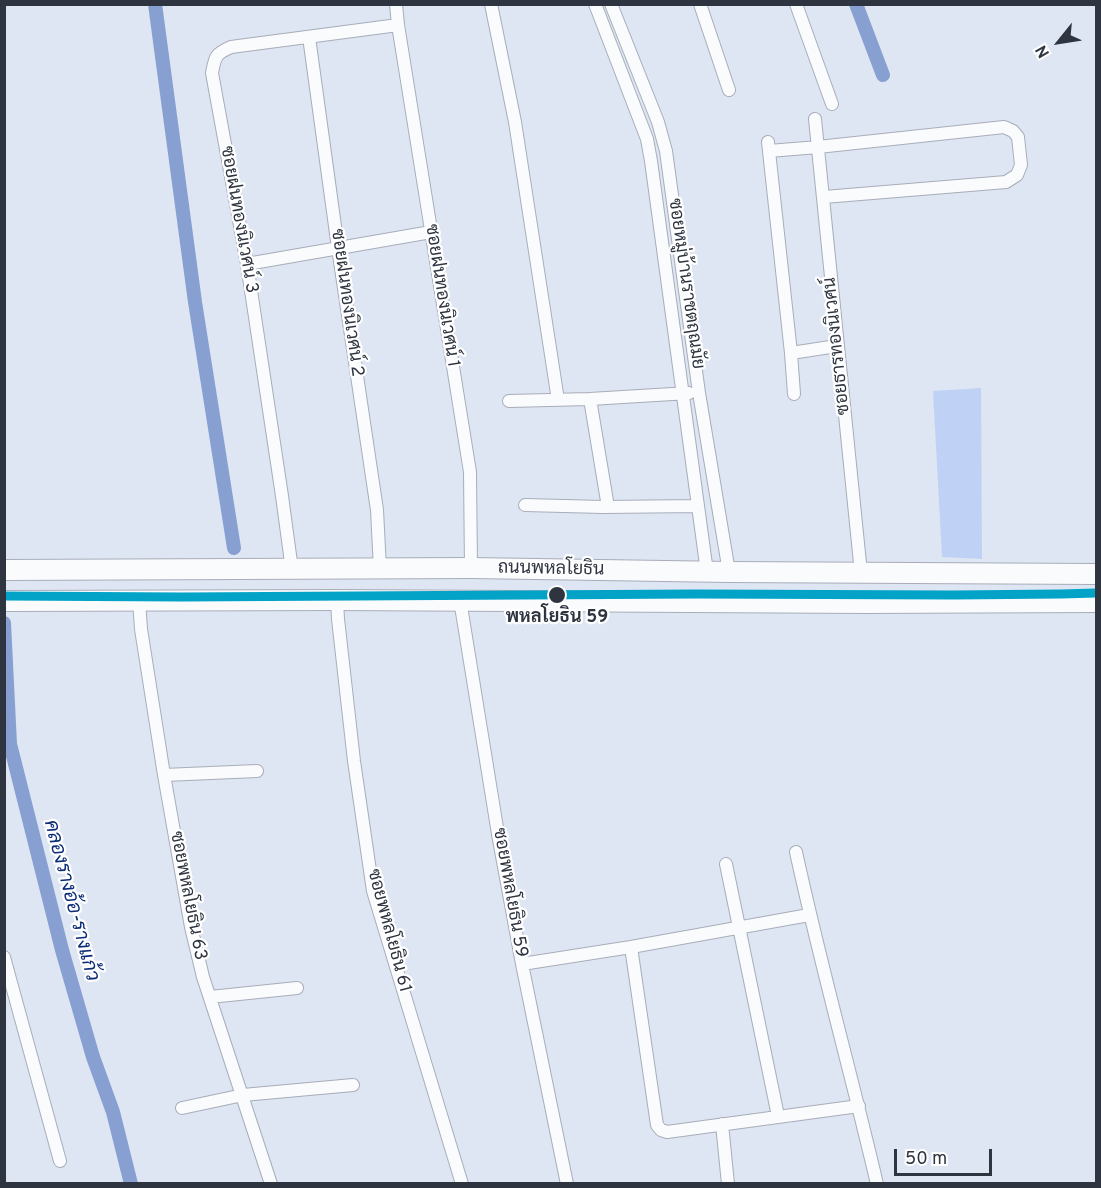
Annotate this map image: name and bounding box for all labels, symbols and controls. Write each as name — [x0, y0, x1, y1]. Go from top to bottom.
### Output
north arrow — [1029, 12, 1089, 72]
text: N — [1032, 41, 1055, 61]
street label: ซอยฝนทองนิเวศน์ 3 — [214, 145, 262, 295]
street label: ซอยหมู่บ้านราชตฤณมัย — [662, 197, 708, 371]
street label: ซอยฝนทองนิเวศน์ 1 — [419, 223, 463, 369]
street label: ซอยฝนทองนิเวศน์ 2 — [325, 228, 367, 378]
street label: ซอยธารทองนิเวศน์ — [820, 276, 856, 416]
street label: ถนนพหลโยธิน — [498, 558, 604, 582]
marker: พหลโยธิน 59 — [547, 585, 567, 605]
place label: พหลโยธิน 59 — [506, 607, 608, 629]
water label: คลองรางอ้อ-รางแก้ว — [37, 818, 103, 984]
street label: ซอยพหลโยธิน 59 — [487, 827, 531, 959]
street label: ซอยพหลโยธิน 63 — [164, 830, 210, 962]
street label: ซอยพหลโยธิน 61 — [361, 867, 415, 995]
scale bar — [897, 1137, 994, 1175]
text: 50 m — [905, 1148, 947, 1171]

